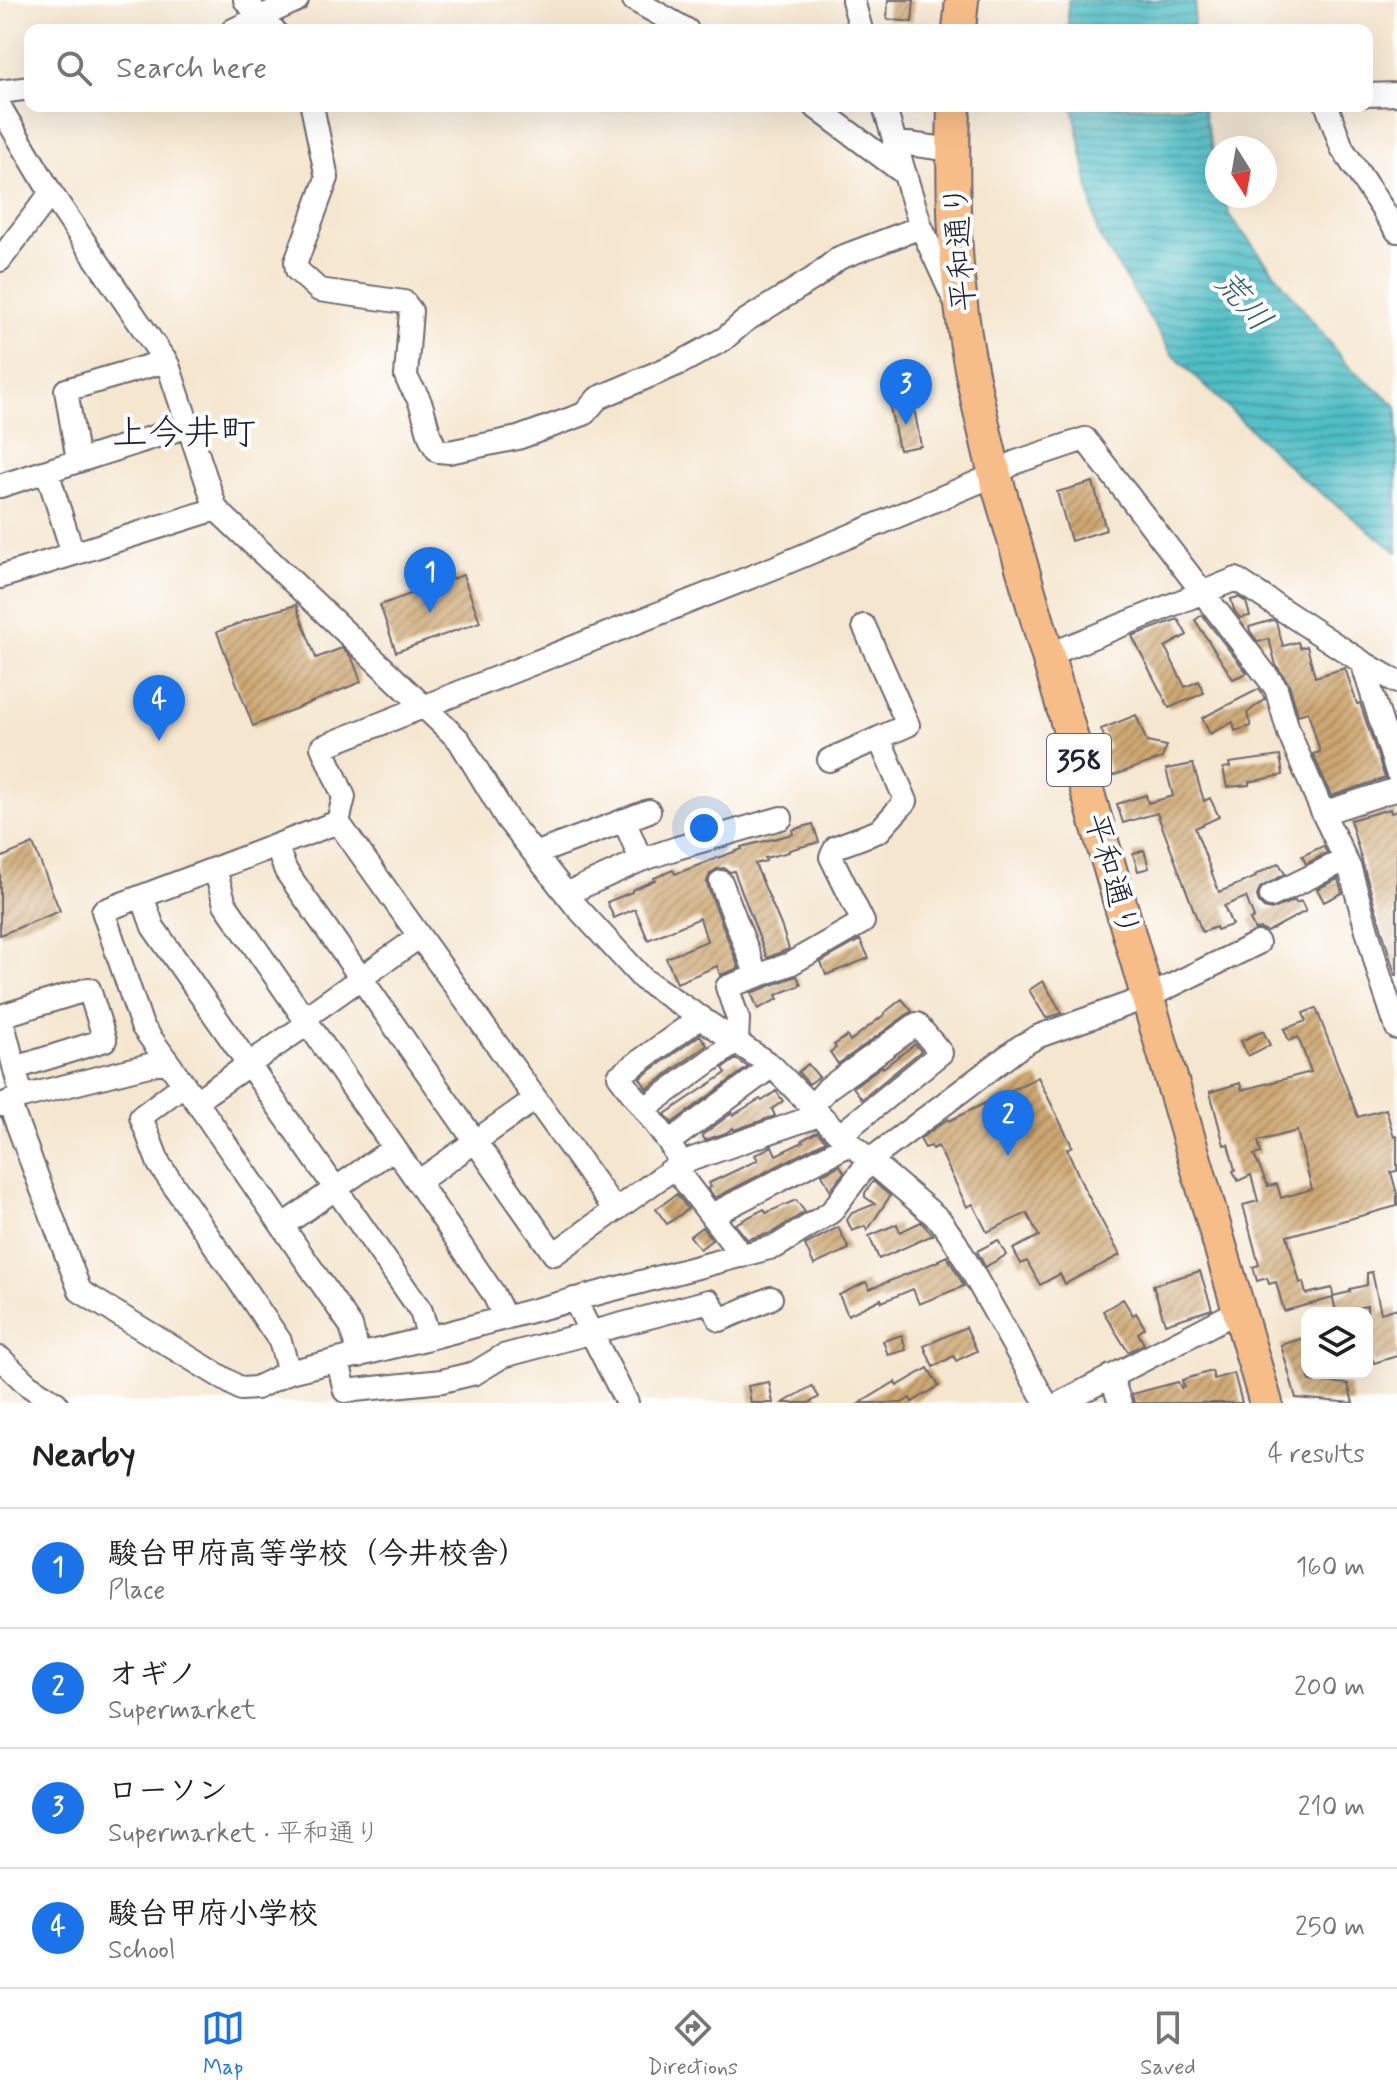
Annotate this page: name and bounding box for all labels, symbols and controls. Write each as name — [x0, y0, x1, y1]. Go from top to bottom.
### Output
search box — [24, 24, 1373, 112]
icon: search — [52, 46, 96, 90]
text: Search here — [116, 49, 267, 88]
north arrow — [1205, 136, 1277, 208]
street label: 平和通り — [936, 183, 986, 313]
water label: 荒川 — [1203, 261, 1281, 342]
pin: 3 — [880, 359, 932, 425]
district label: 上今井町 — [112, 411, 256, 458]
pin: 1 — [404, 547, 456, 613]
pin: 4 — [133, 675, 185, 741]
road number: 358 — [1047, 734, 1111, 786]
your location — [684, 808, 724, 848]
street label: 平和通り — [1073, 808, 1149, 943]
pin: 2 — [982, 1090, 1034, 1156]
map controls — [1301, 1307, 1373, 1379]
button: layers — [1301, 1307, 1373, 1379]
text: Nearby — [32, 1433, 136, 1478]
text: 4 results — [1268, 1438, 1365, 1472]
text: 駿台甲府高等学校（今井校舎） — [108, 1535, 528, 1574]
text: 1 — [52, 1551, 64, 1585]
text: 160 m — [1296, 1551, 1365, 1585]
text: Place — [108, 1574, 165, 1608]
text: オギノ — [108, 1655, 197, 1694]
text: 2 — [52, 1671, 64, 1705]
text: 200 m — [1294, 1671, 1365, 1705]
text: Supermarket — [108, 1694, 256, 1728]
text: ローソン — [108, 1772, 228, 1811]
text: 3 — [52, 1791, 64, 1825]
text: 210 m — [1298, 1791, 1365, 1825]
text: Supermarket · 平和通り — [108, 1817, 380, 1851]
text: 駿台甲府小学校 — [108, 1895, 318, 1934]
text: 4 — [50, 1911, 66, 1945]
text: 250 m — [1295, 1911, 1365, 1945]
text: School — [108, 1934, 175, 1968]
tab: Map — [201, 2006, 245, 2082]
tab: Directions — [647, 2006, 738, 2082]
tab: Saved — [1140, 2006, 1196, 2082]

